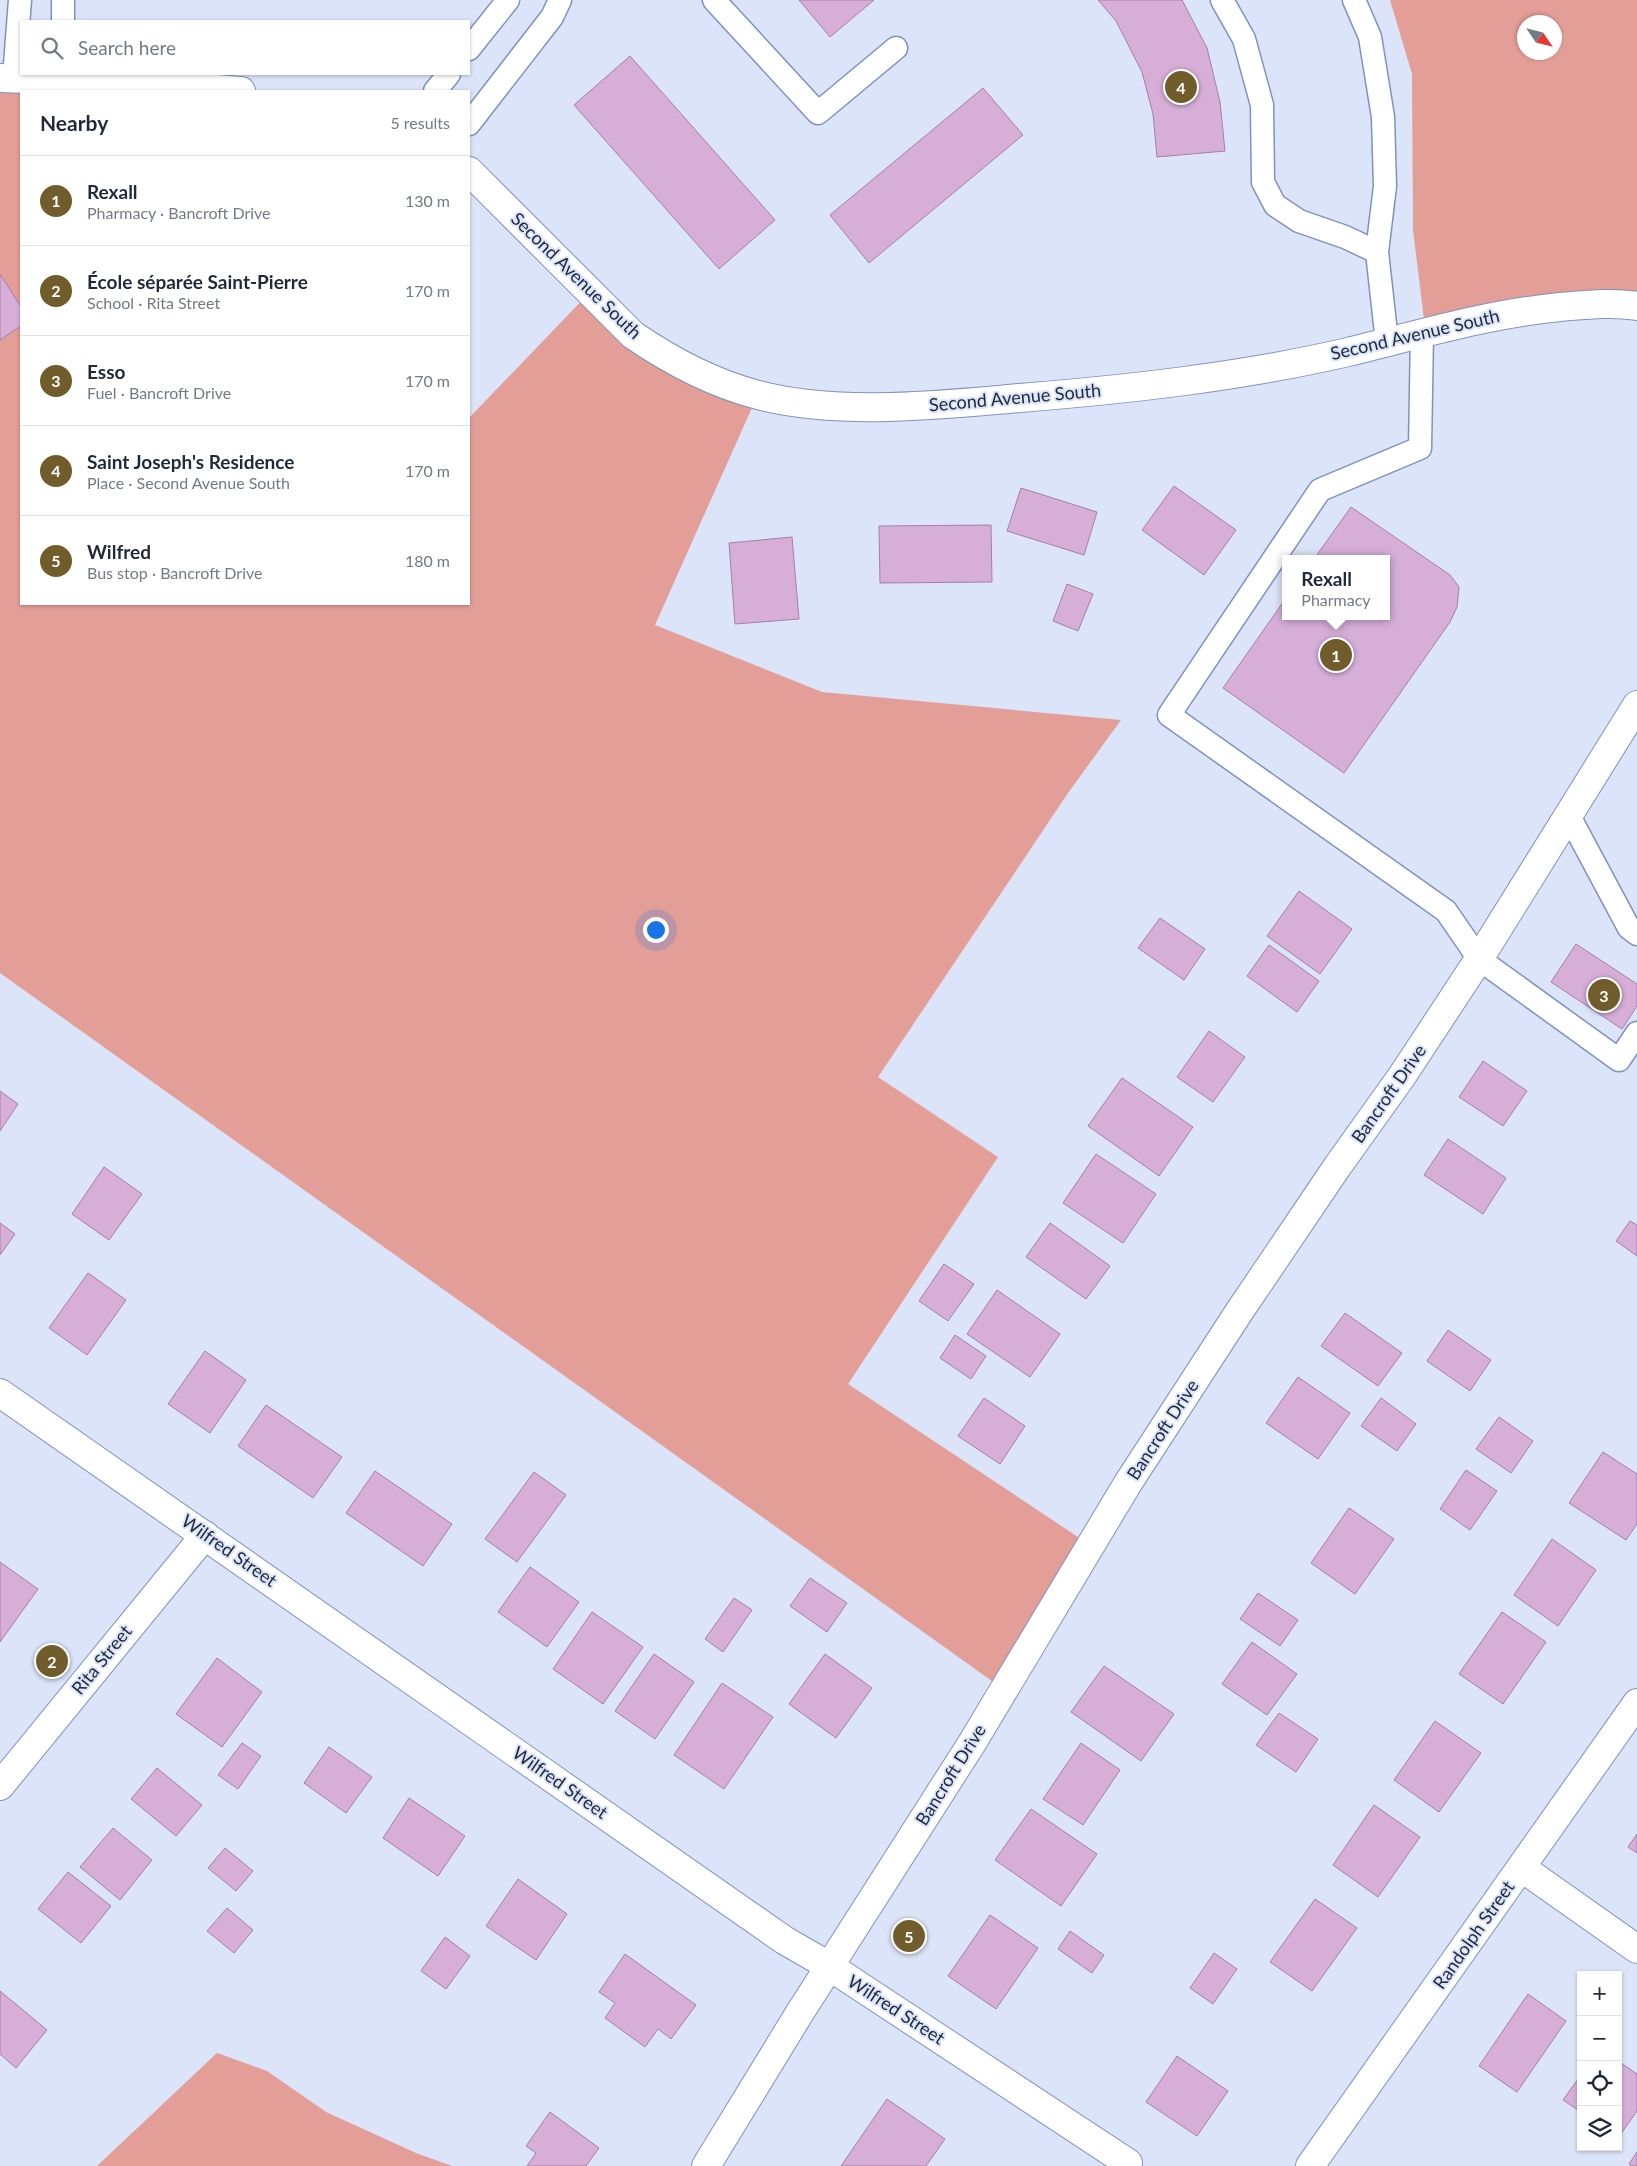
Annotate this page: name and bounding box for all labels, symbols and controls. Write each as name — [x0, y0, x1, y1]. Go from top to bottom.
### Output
north arrow — [1517, 15, 1562, 60]
search box — [20, 20, 470, 75]
icon: search — [38, 34, 66, 62]
text: Search here — [78, 36, 176, 59]
pin: 4 — [1165, 68, 1197, 106]
text: Nearby — [40, 110, 108, 135]
text: 5 results — [390, 113, 450, 132]
text: Rexall — [87, 180, 138, 203]
text: 1 — [51, 191, 61, 210]
text: 130 m — [405, 191, 450, 210]
text: Pharmacy · Bancroft Drive — [87, 203, 271, 222]
street label: Second Avenue South — [507, 207, 646, 343]
text: École séparée Saint-Pierre — [87, 270, 308, 293]
text: 2 — [51, 281, 61, 300]
text: 170 m — [405, 281, 450, 300]
text: School · Rita Street — [87, 293, 220, 312]
street label: Second Avenue South — [1328, 304, 1501, 364]
text: Esso — [87, 360, 125, 383]
text: 3 — [51, 371, 61, 390]
text: 170 m — [405, 371, 450, 390]
street label: Second Avenue South — [928, 379, 1102, 415]
text: Fuel · Bancroft Drive — [87, 383, 231, 402]
text: Saint Joseph's Residence — [87, 450, 294, 473]
text: 4 — [51, 461, 61, 480]
text: 170 m — [405, 461, 450, 480]
text: Place · Second Avenue South — [87, 473, 290, 492]
text: Wilfred — [87, 540, 151, 563]
text: 5 — [51, 551, 61, 570]
text: 180 m — [405, 551, 450, 570]
popup — [1282, 555, 1390, 620]
text: Bus stop · Bancroft Drive — [87, 563, 262, 582]
text: Rexall — [1301, 567, 1352, 590]
text: Pharmacy — [1301, 590, 1371, 609]
pin: 1 — [1320, 636, 1352, 674]
your location — [643, 917, 669, 943]
pin: 3 — [1588, 976, 1620, 1014]
street label: Bancroft Drive — [1346, 1040, 1430, 1147]
street label: Bancroft Drive — [1122, 1375, 1203, 1484]
street label: Wilfred Street — [178, 1509, 282, 1591]
street label: Rita Street — [67, 1620, 136, 1698]
pin: 2 — [36, 1642, 68, 1680]
street label: Bancroft Drive — [910, 1720, 990, 1829]
street label: Wilfred Street — [509, 1741, 613, 1823]
street label: Randolph Street — [1428, 1876, 1519, 1993]
pin: 5 — [893, 1917, 925, 1955]
street label: Wilfred Street — [844, 1970, 950, 2049]
map controls — [1577, 1971, 1622, 2151]
button: + — [1577, 1971, 1622, 2016]
button: − — [1577, 2016, 1622, 2061]
button: locate — [1577, 2061, 1622, 2106]
button: layers — [1577, 2106, 1622, 2151]

